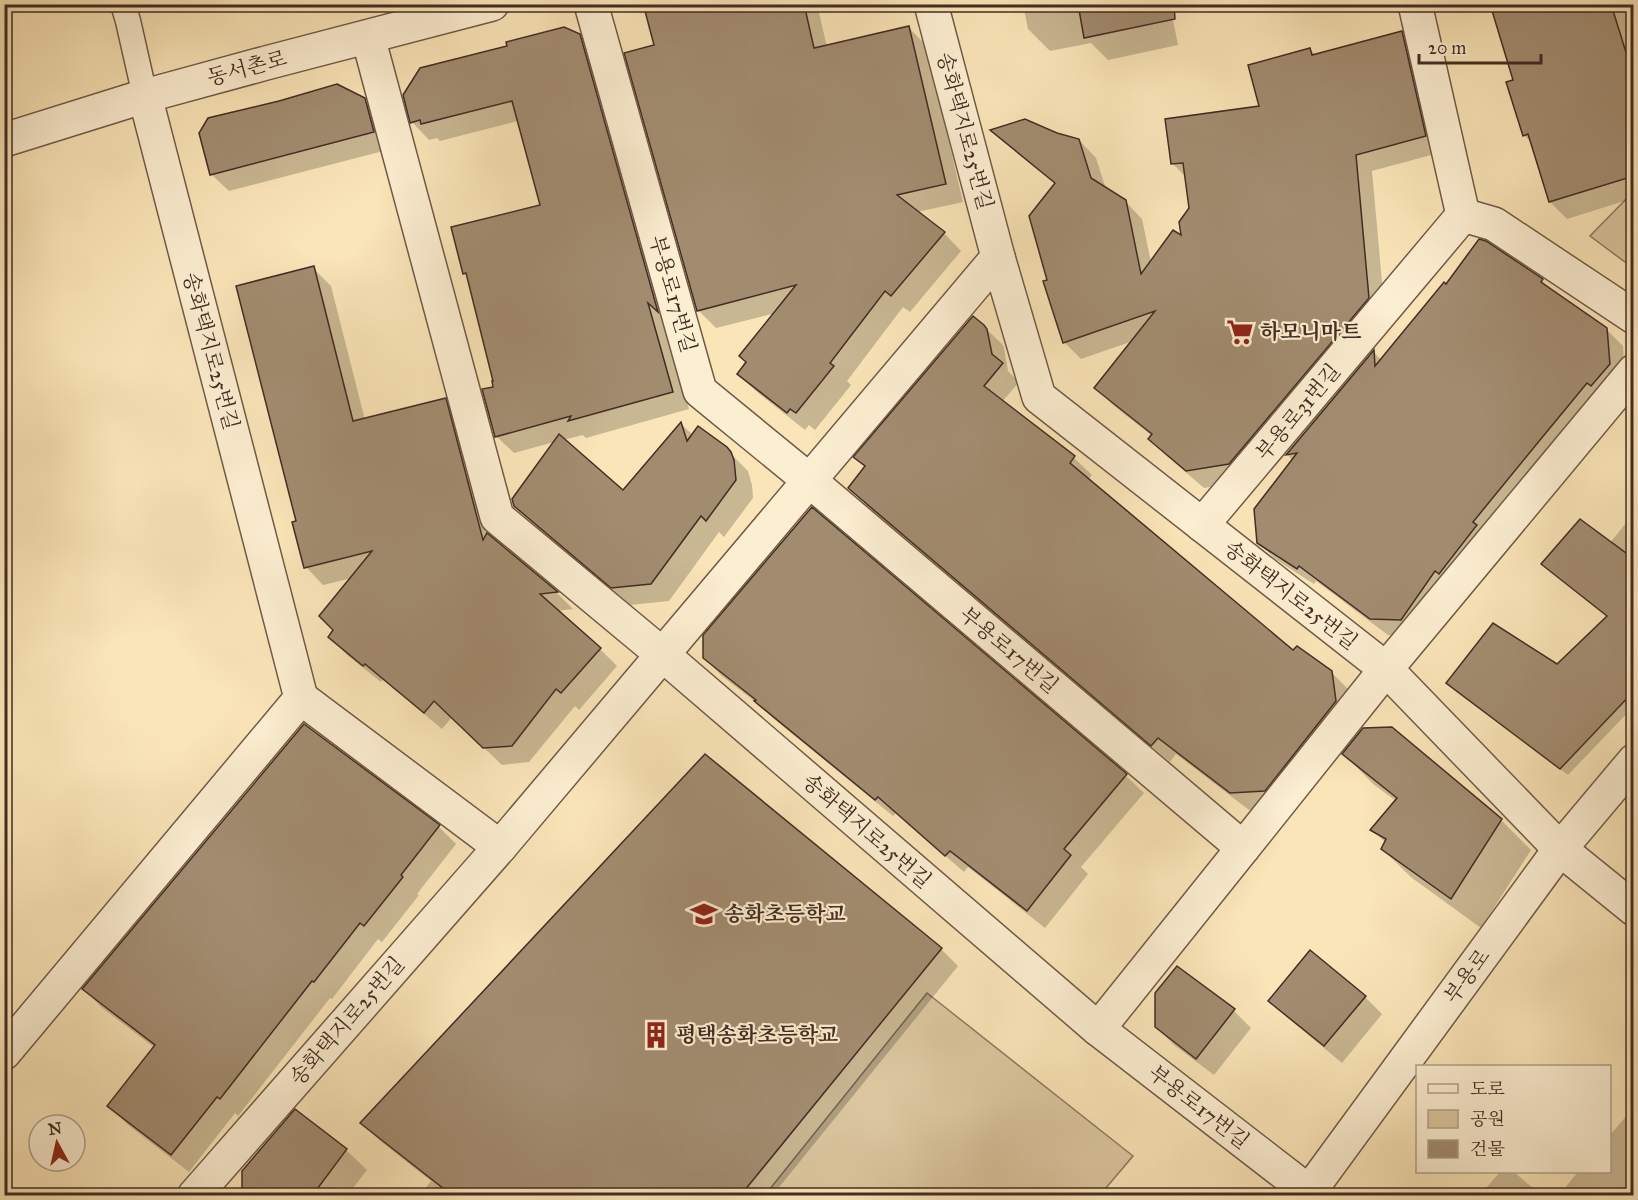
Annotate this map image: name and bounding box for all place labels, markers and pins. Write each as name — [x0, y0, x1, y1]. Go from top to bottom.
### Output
supermarket icon: 하모니마트 — [1225, 317, 1255, 347]
place label: 하모니마트 — [1260, 319, 1361, 345]
school or university icon: 송화초등학교 — [689, 899, 719, 929]
place label: 송화초등학교 — [724, 901, 846, 927]
building icon: 평택송화초등학교 — [641, 1020, 671, 1050]
place label: 평택송화초등학교 — [676, 1022, 838, 1048]

